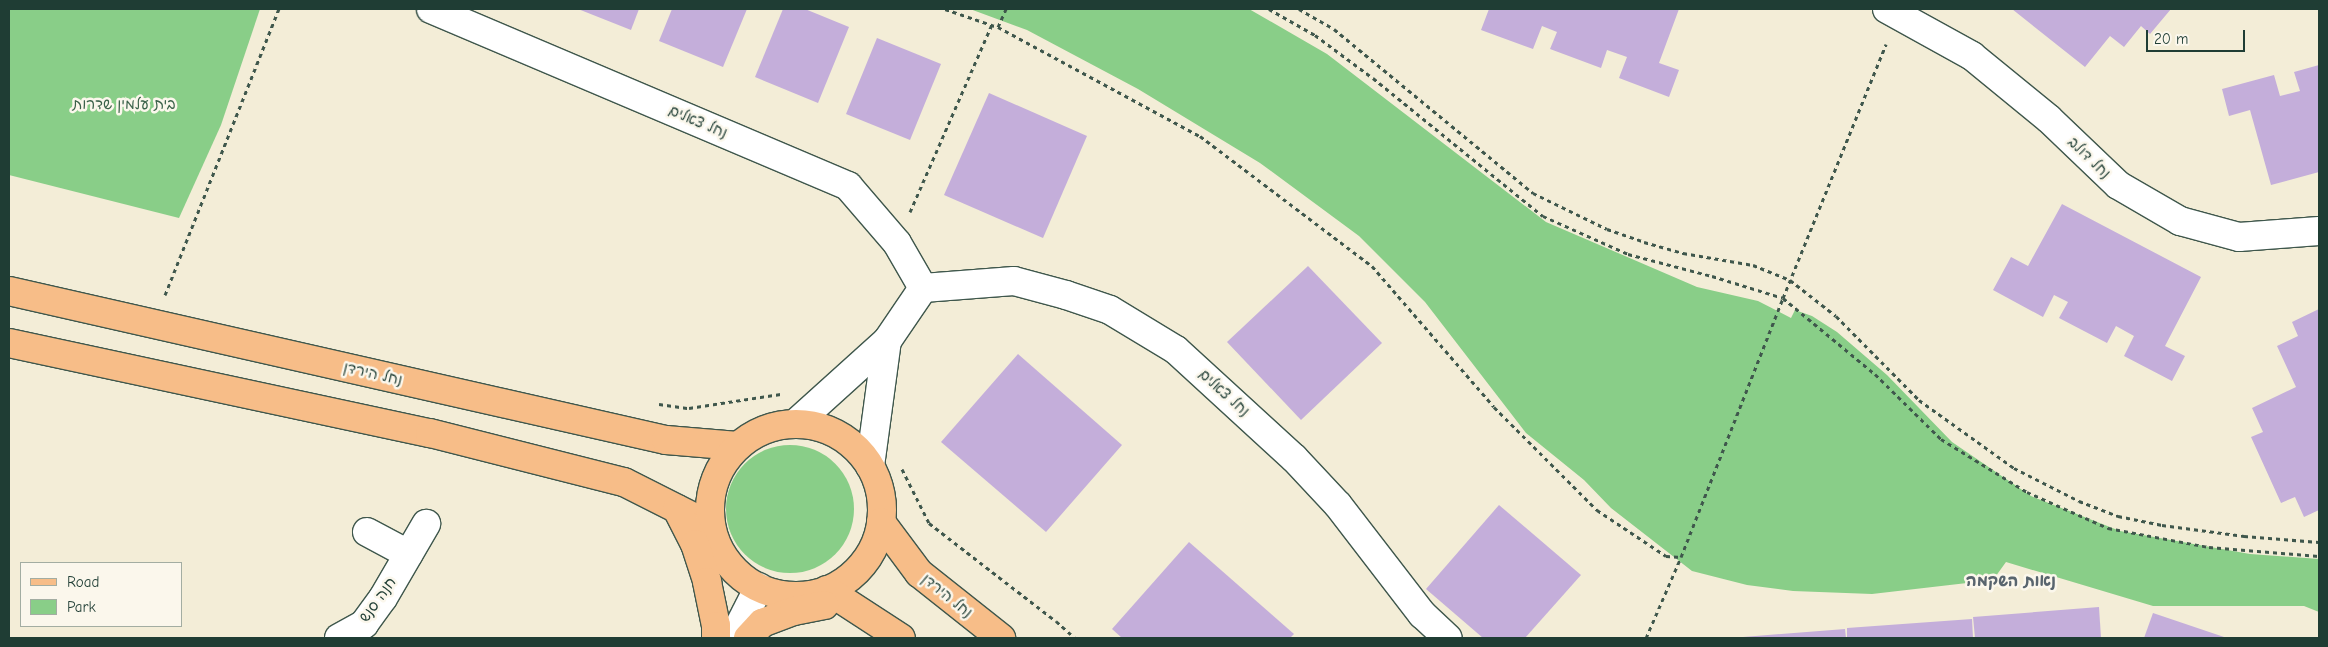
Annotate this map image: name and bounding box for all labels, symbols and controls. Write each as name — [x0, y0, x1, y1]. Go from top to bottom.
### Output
scale bar — [2148, 20, 2247, 52]
text: 20 m — [2154, 30, 2188, 48]
park label: בית עלמין שדרות — [72, 96, 176, 114]
street label: נחל צאלים — [666, 102, 730, 142]
street label: נחל דולב — [2064, 133, 2114, 183]
street label: נחל הירדן — [342, 358, 404, 390]
street label: נחל צאלים — [1195, 365, 1253, 421]
legend — [20, 562, 182, 627]
street label: נחל הירדן — [918, 570, 976, 622]
district label: נאות השקמה — [1966, 571, 2056, 591]
text: Road — [67, 573, 99, 591]
street label: חנה סנש — [356, 574, 400, 626]
text: Park — [67, 598, 96, 616]

